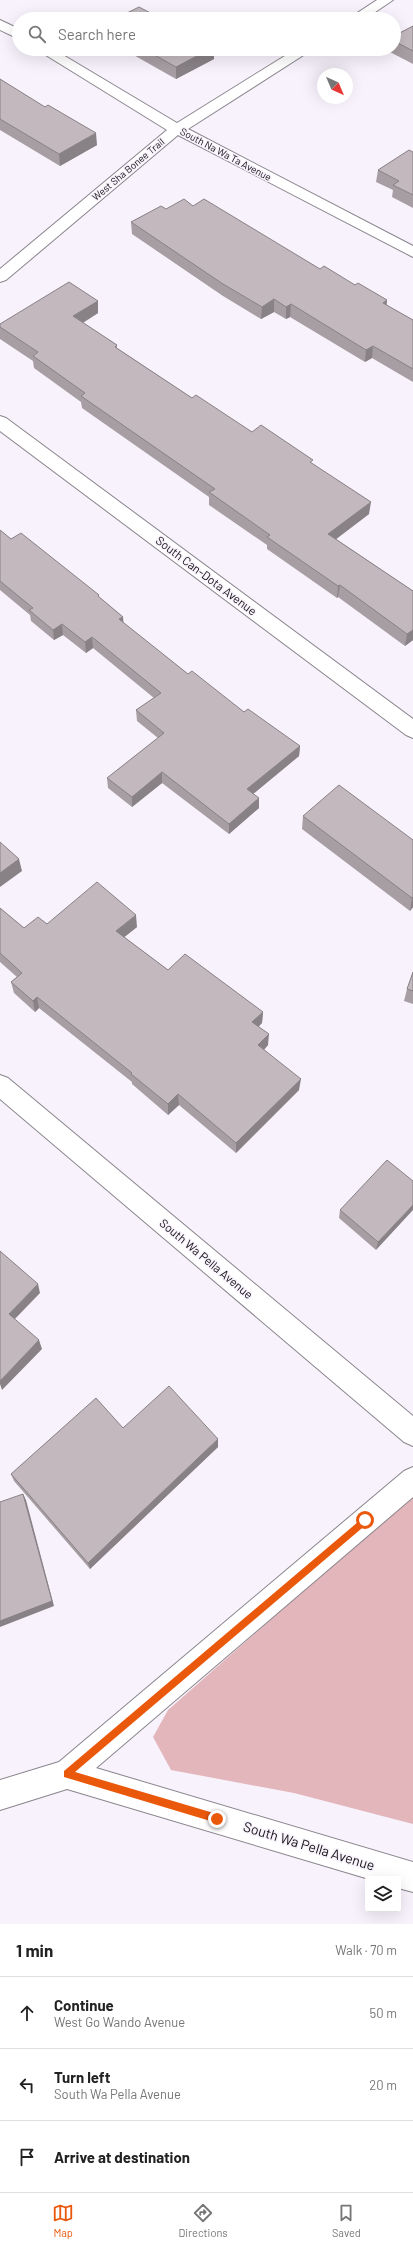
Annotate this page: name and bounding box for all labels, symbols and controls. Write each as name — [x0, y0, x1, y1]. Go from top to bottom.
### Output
search box — [12, 12, 401, 56]
icon: search — [26, 23, 48, 45]
text: Search here — [58, 25, 136, 43]
north arrow — [317, 68, 353, 104]
street label: South Na Wa Ta Avenue — [178, 125, 274, 183]
street label: West Sha Bonee Trail — [89, 135, 167, 203]
street label: South Can-Dota Avenue — [153, 533, 260, 618]
street label: South Wa Pella Avenue — [157, 1215, 256, 1301]
route start — [356, 1511, 374, 1529]
route end — [208, 1810, 226, 1828]
street label: South Wa Pella Avenue — [241, 1817, 377, 1874]
map controls — [365, 1876, 401, 1912]
button: layers — [365, 1876, 401, 1912]
text: 1 min — [16, 1940, 53, 1960]
text: Walk · 70 m — [335, 1942, 397, 1958]
text: Continue — [54, 1996, 114, 2014]
icon: ahead — [16, 2002, 38, 2024]
text: 50 m — [370, 2005, 397, 2021]
text: West Go Wando Avenue — [54, 2014, 185, 2030]
text: Turn left — [54, 2068, 110, 2086]
icon: left — [16, 2074, 38, 2096]
text: 20 m — [369, 2077, 397, 2093]
text: South Wa Pella Avenue — [54, 2086, 181, 2102]
icon: arrive — [16, 2146, 38, 2168]
text: Arrive at destination — [54, 2148, 190, 2166]
tab: Map — [52, 2202, 74, 2239]
tab: Directions — [178, 2202, 228, 2239]
tab: Saved — [332, 2202, 361, 2239]

